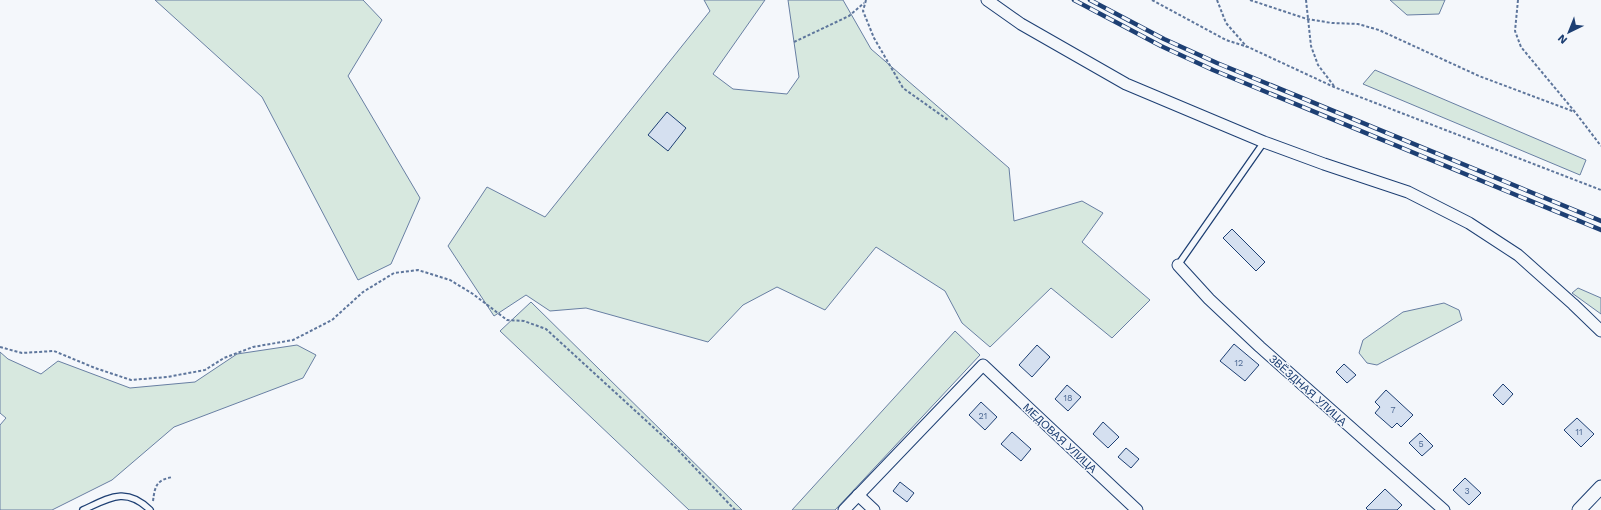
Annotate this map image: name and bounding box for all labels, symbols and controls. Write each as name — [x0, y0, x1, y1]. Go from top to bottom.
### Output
north arrow — [1549, 12, 1589, 52]
text: N — [1555, 31, 1570, 46]
street label: ЗВЁЗДНАЯ УЛИЦА — [1266, 352, 1350, 429]
house number: 12 — [1235, 358, 1243, 368]
house number: 18 — [1063, 393, 1073, 403]
street label: МЕДОВАЯ УЛИЦА — [1020, 401, 1100, 476]
house number: 7 — [1390, 405, 1396, 415]
house number: 21 — [979, 411, 987, 421]
house number: 11 — [1575, 427, 1583, 437]
house number: 5 — [1418, 439, 1424, 449]
house number: 3 — [1464, 486, 1470, 496]

